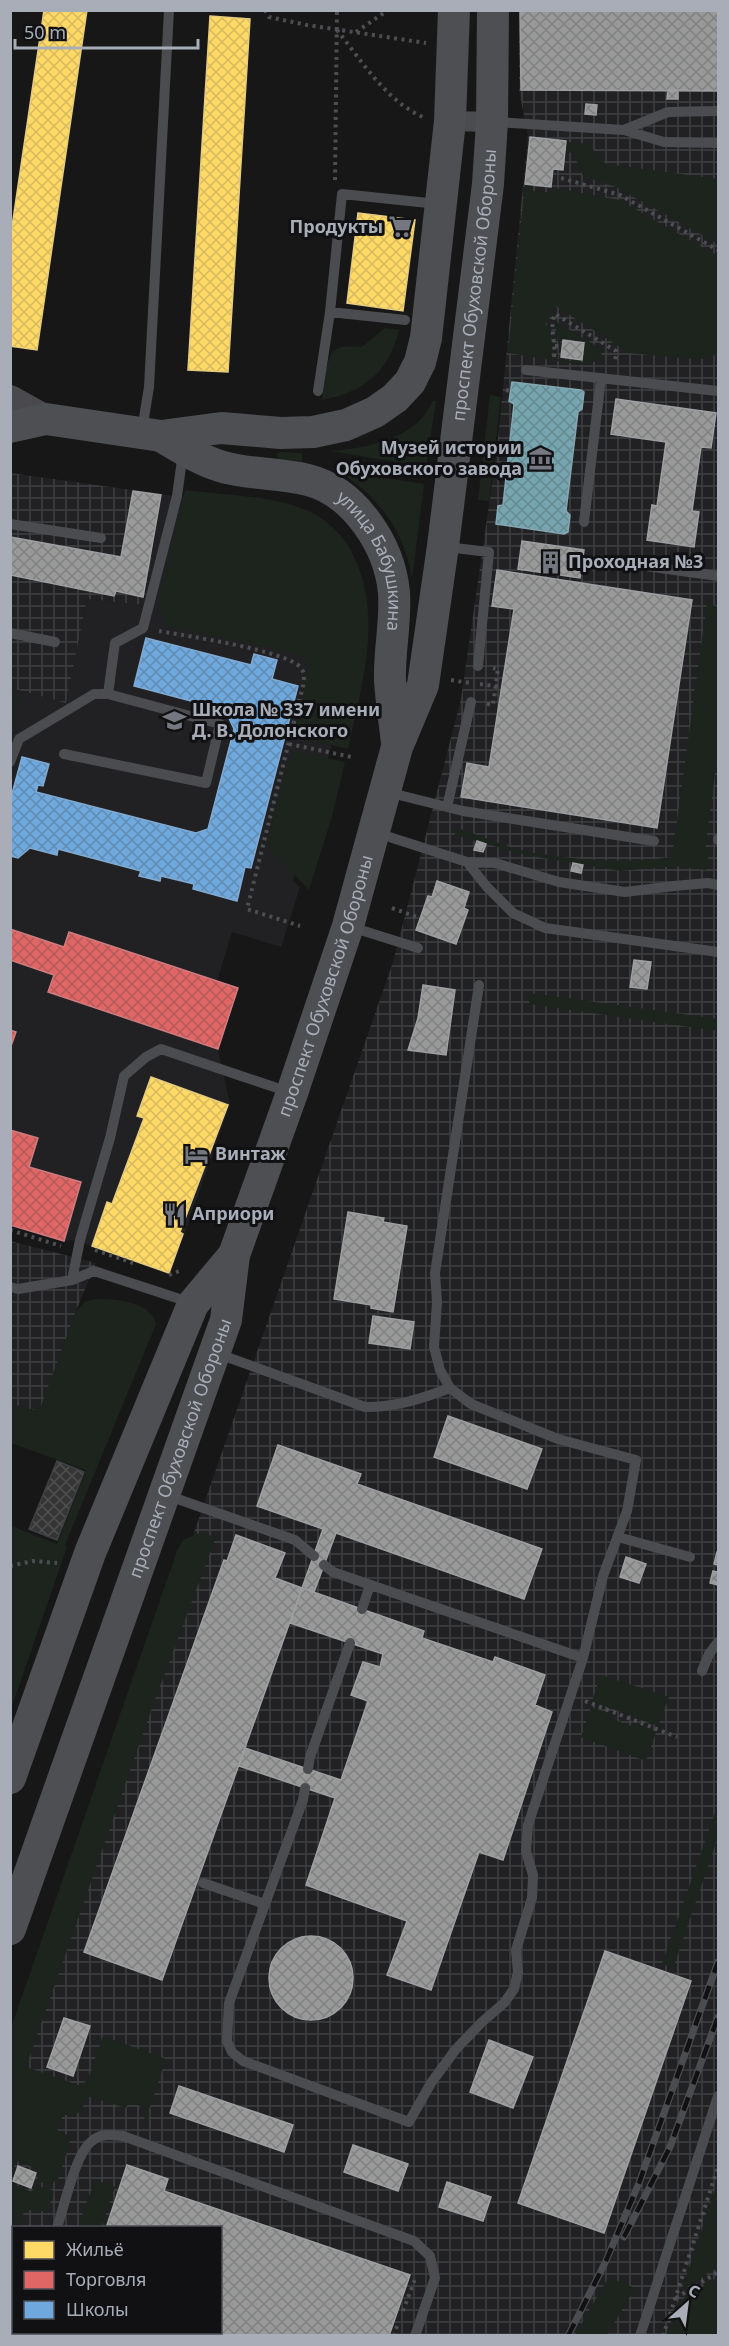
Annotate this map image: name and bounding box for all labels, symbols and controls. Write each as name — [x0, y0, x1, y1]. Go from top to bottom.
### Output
scale bar — [15, 12, 198, 50]
text: 50 m — [24, 20, 66, 44]
street label: проспект Обуховской Обороны — [446, 148, 501, 422]
place label: Продукты — [290, 214, 383, 238]
supermarket icon: Продукты — [388, 214, 414, 240]
place label: Музей истории Обуховского завода — [336, 435, 522, 480]
museum icon: Музей истории Обуховского завода — [527, 445, 553, 471]
street label: улица Бабушкина — [332, 484, 407, 632]
building icon: Проходная №3 — [537, 549, 563, 575]
place label: Проходная №3 — [568, 549, 703, 573]
place label: Школа № 337 имени Д. В. Долонского — [192, 697, 380, 742]
school or university icon: Школа № 337 имени Д. В. Долонского — [161, 707, 187, 733]
street label: проспект Обуховской Обороны — [271, 852, 378, 1120]
hotel icon: Винтаж — [184, 1141, 210, 1167]
place label: Винтаж — [215, 1141, 286, 1165]
restaurant icon: Априори — [161, 1201, 187, 1227]
place label: Априори — [192, 1201, 274, 1225]
street label: проспект Обуховской Обороны — [122, 1315, 237, 1581]
legend — [12, 2226, 222, 2334]
text: Жильё — [66, 2237, 124, 2261]
text: Торговля — [66, 2267, 146, 2291]
north arrow — [657, 2274, 717, 2334]
text: С — [684, 2279, 704, 2303]
text: Школы — [66, 2297, 129, 2321]

